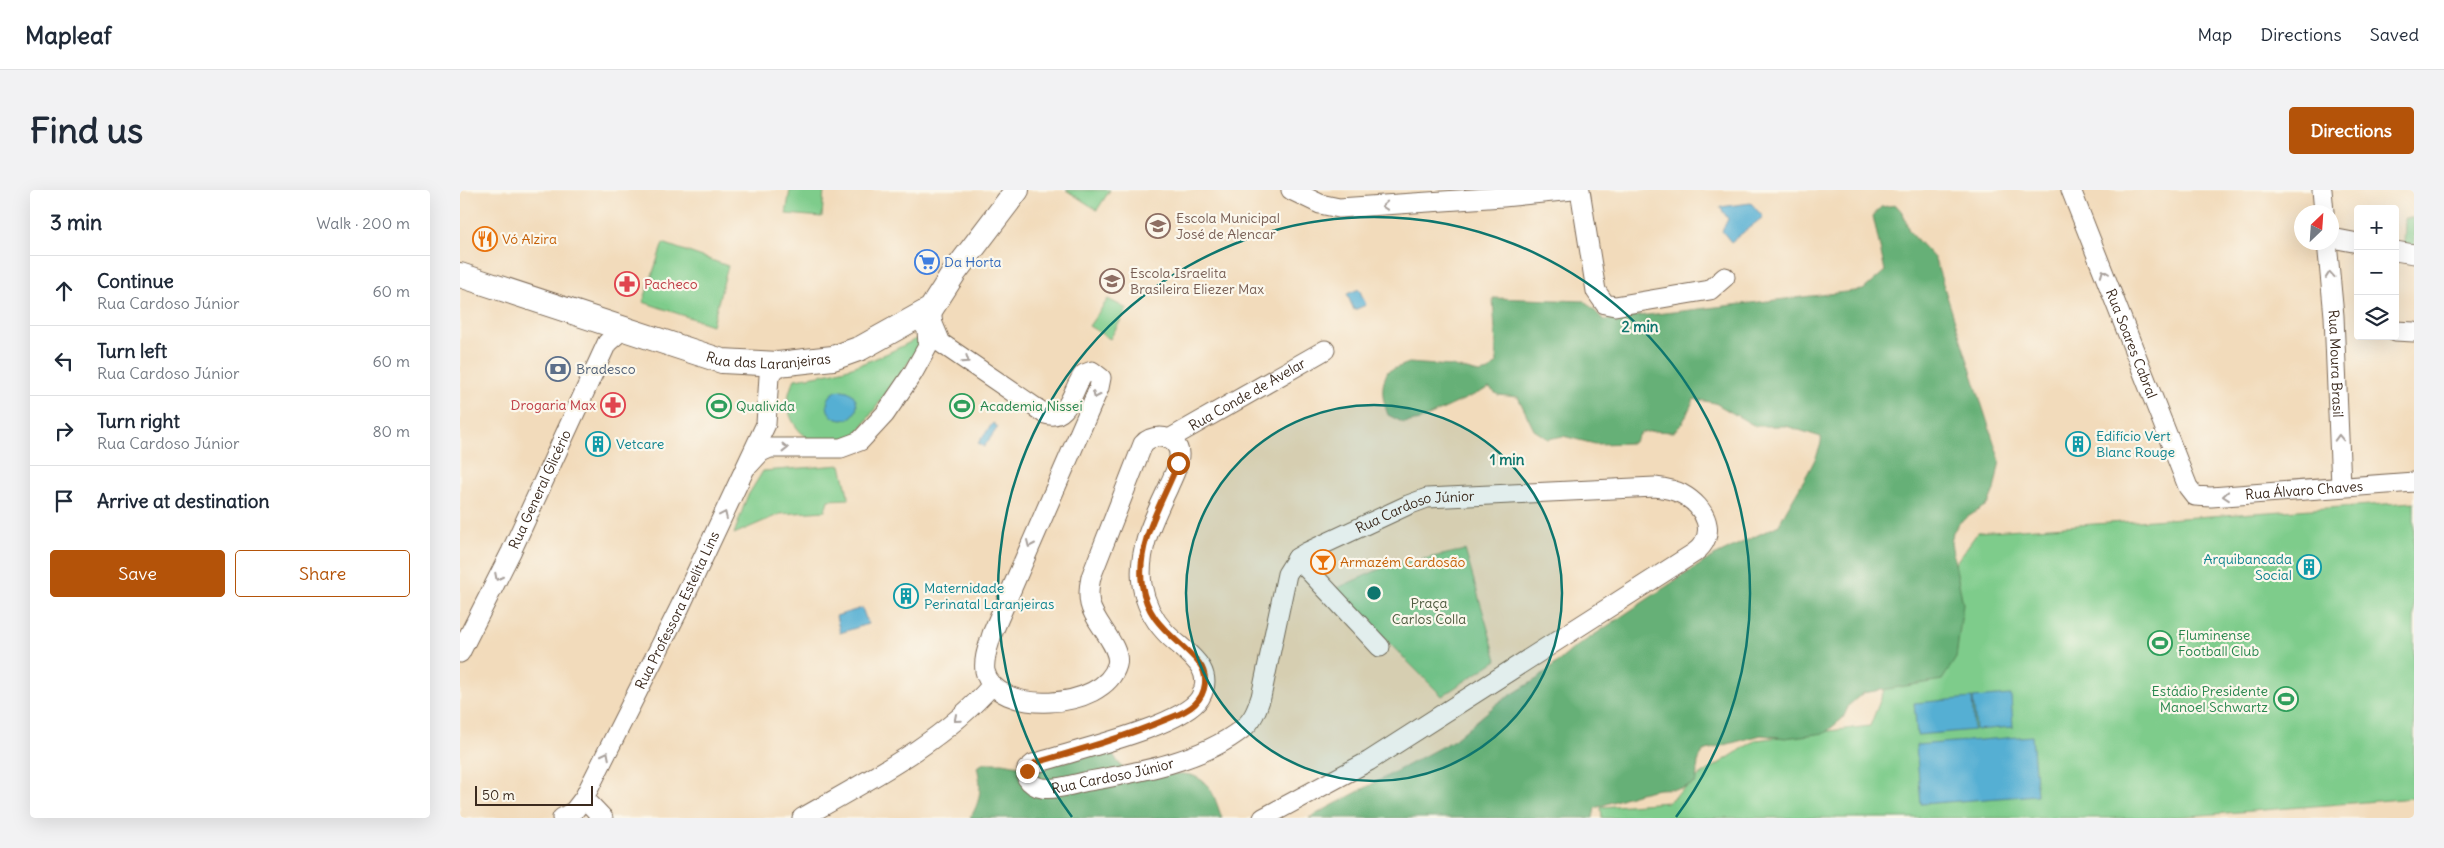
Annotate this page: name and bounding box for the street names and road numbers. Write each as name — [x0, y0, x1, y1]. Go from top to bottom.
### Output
street label: Rua Soares Cabral — [2102, 286, 2161, 401]
street label: Rua Moura Brasil — [2324, 309, 2347, 418]
street label: Rua das Laranjeiras — [704, 347, 831, 373]
street label: Rua Conde de Avelar — [1186, 354, 1309, 435]
street label: Rua General Glicério — [505, 427, 575, 552]
street label: Rua Álvaro Chaves — [2245, 477, 2364, 503]
street label: Rua Cardoso Júnior — [1353, 487, 1475, 537]
street label: Rua Professora Estelita Lins — [631, 528, 723, 692]
street label: Rua Cardoso Júnior — [1050, 754, 1176, 797]

